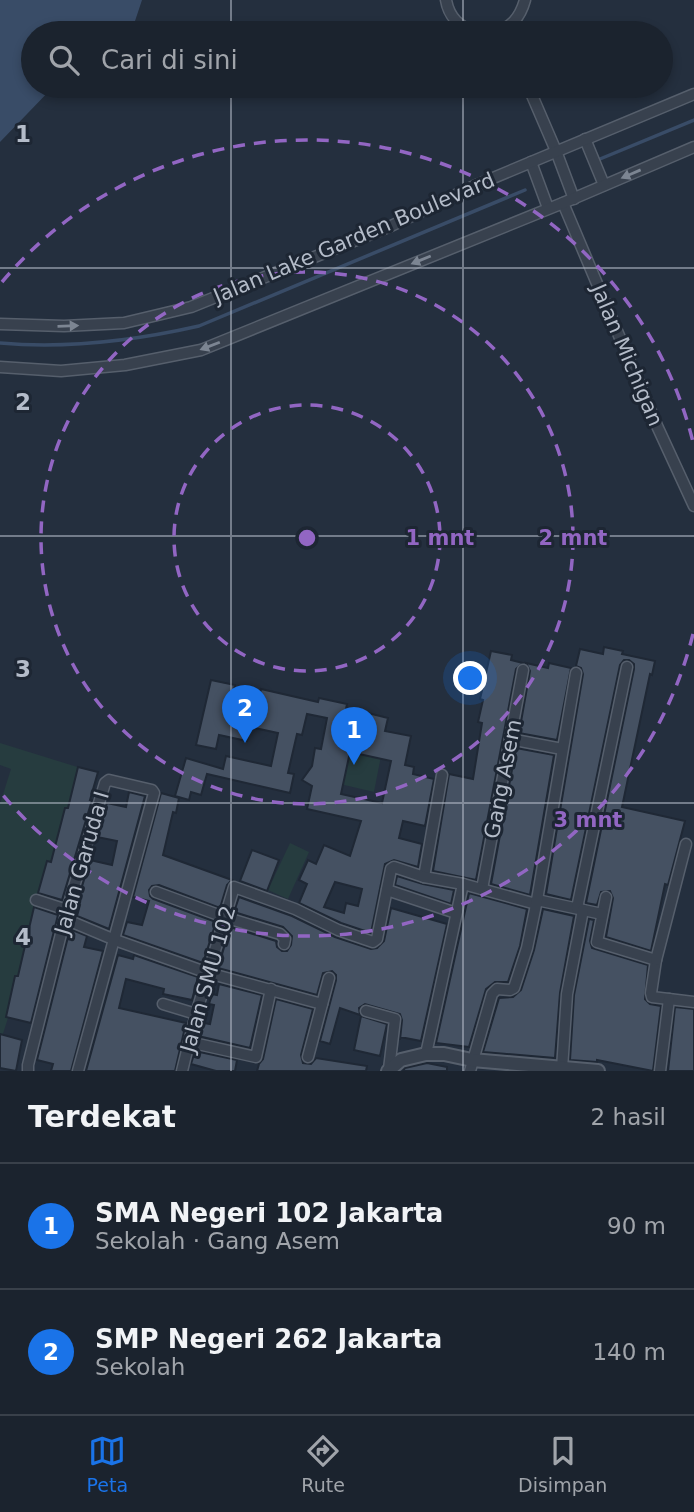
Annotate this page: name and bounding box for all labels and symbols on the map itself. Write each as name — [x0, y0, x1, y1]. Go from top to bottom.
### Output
text: 1 — [15, 121, 31, 147]
street label: Jalan Lake Garden Boulevard — [208, 168, 498, 309]
one-way arrow — [621, 168, 642, 179]
one-way arrow — [410, 254, 431, 265]
street label: Jalan Michigan — [585, 279, 668, 430]
one-way arrow — [57, 320, 79, 331]
one-way arrow — [200, 341, 221, 352]
text: 2 — [15, 389, 31, 415]
centre of rings — [295, 526, 319, 550]
text: 1 mnt — [406, 526, 474, 550]
text: 2 mnt — [539, 526, 607, 550]
text: 3 — [15, 656, 31, 682]
your location — [453, 661, 487, 695]
pin: 2 — [222, 685, 268, 743]
pin: 1 — [331, 707, 377, 765]
street label: Gang Asem — [480, 717, 526, 841]
street label: Jalan Garuda I — [50, 789, 114, 939]
text: 3 mnt — [554, 808, 622, 832]
street label: Jalan SMU 102 — [175, 903, 240, 1057]
text: 4 — [15, 924, 31, 950]

